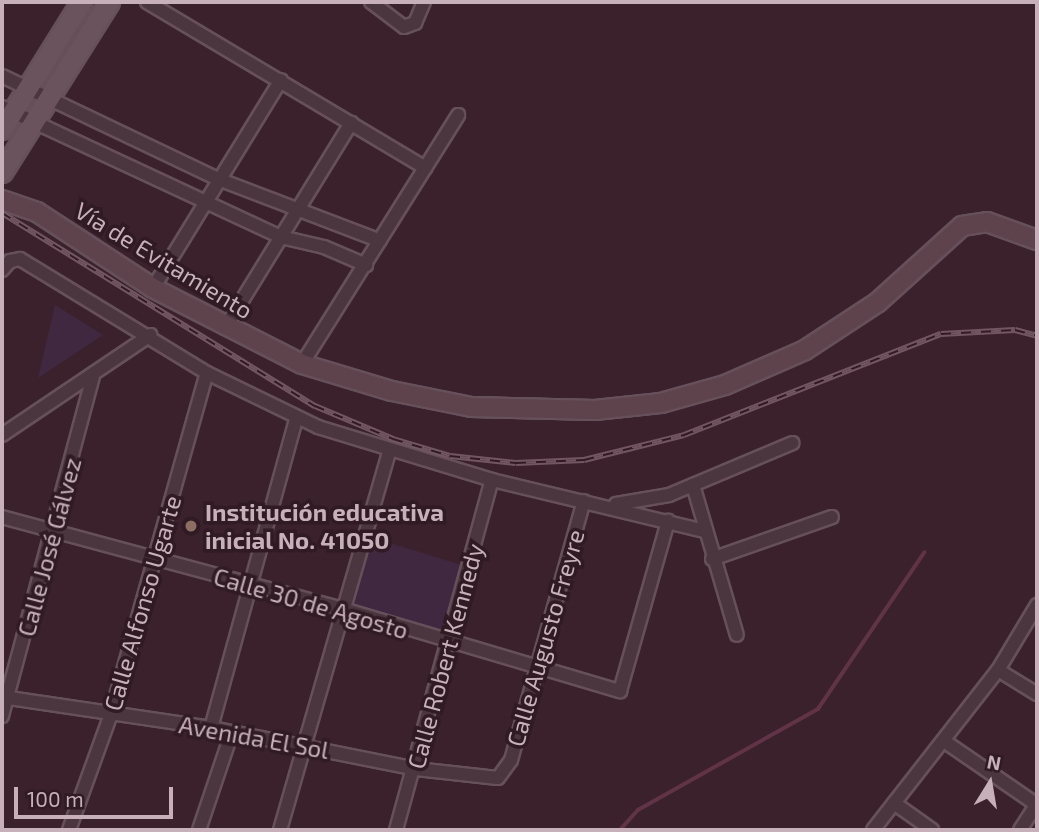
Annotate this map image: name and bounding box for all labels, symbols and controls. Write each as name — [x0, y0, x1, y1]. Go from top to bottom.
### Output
street label: Vía de Evitamiento — [70, 196, 258, 324]
street label: Calle José Gálvez — [11, 454, 87, 640]
street label: Calle Alfonso Ugarte — [97, 492, 187, 714]
place label: Institución educativa inicial No. 41050 — [205, 498, 444, 554]
marker: Institución educativa inicial No. 41050 — [183, 518, 199, 534]
street label: Calle Augusto Freyre — [500, 526, 590, 750]
street label: Calle Robert Kennedy — [401, 540, 489, 772]
street label: Calle 30 de Agosto — [210, 561, 412, 645]
street label: Avenida El Sol — [177, 710, 331, 764]
north arrow — [955, 748, 1025, 818]
text: N — [985, 749, 1003, 774]
scale bar — [18, 772, 177, 816]
text: 100 m — [27, 786, 84, 811]

